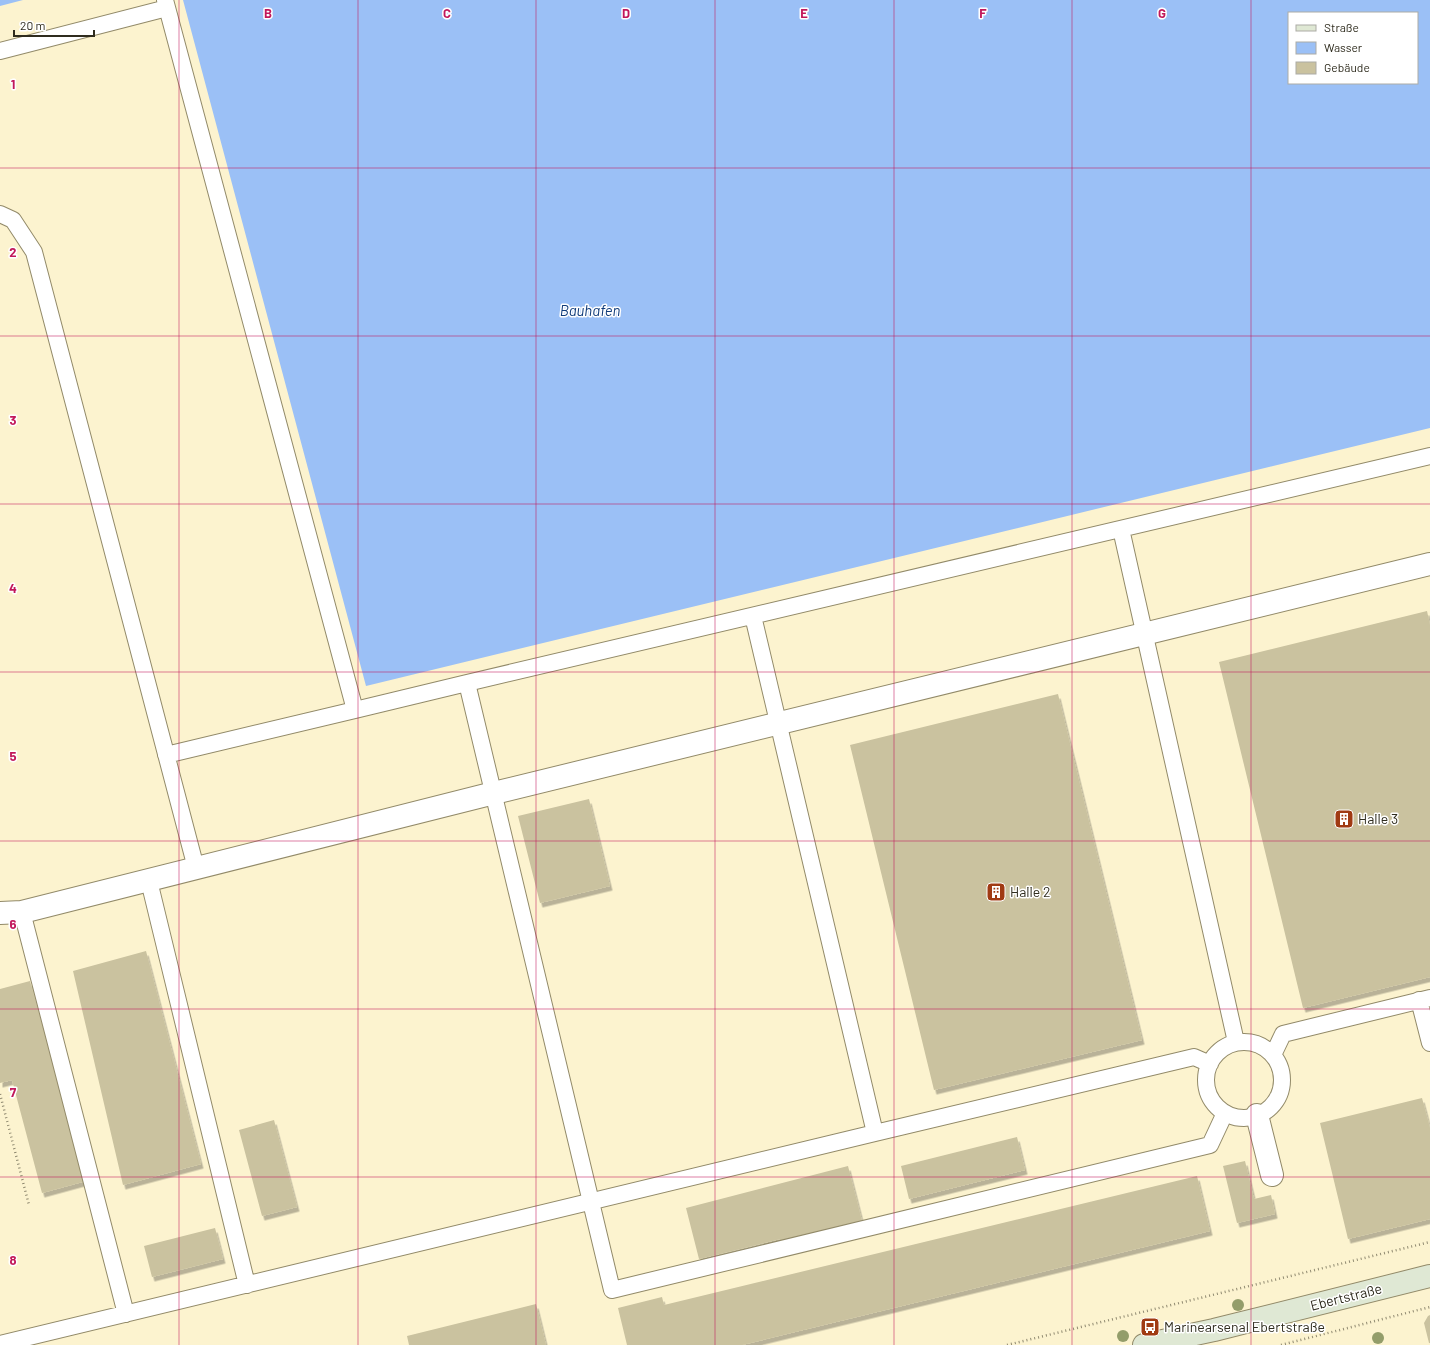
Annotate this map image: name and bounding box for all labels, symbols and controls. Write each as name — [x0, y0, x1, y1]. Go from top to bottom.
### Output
text: B — [264, 5, 272, 21]
text: C — [443, 5, 451, 21]
text: D — [622, 5, 630, 21]
text: E — [800, 5, 808, 21]
text: F — [979, 5, 987, 21]
text: G — [1158, 5, 1166, 21]
scale bar — [14, 12, 94, 38]
legend — [1288, 12, 1418, 84]
text: 20 m — [20, 18, 46, 32]
text: Straße — [1324, 20, 1359, 34]
text: Wasser — [1324, 40, 1363, 54]
text: Gebäude — [1324, 60, 1370, 74]
text: 1 — [11, 76, 15, 92]
text: 2 — [9, 244, 17, 260]
water label: Bauhafen — [560, 301, 620, 319]
text: 3 — [9, 412, 17, 428]
text: 4 — [9, 580, 17, 596]
text: 5 — [9, 748, 17, 764]
building icon: Halle 3 — [1333, 808, 1355, 830]
place label: Halle 3 — [1358, 810, 1398, 827]
building icon: Halle 2 — [985, 881, 1007, 903]
place label: Halle 2 — [1010, 883, 1051, 900]
text: 6 — [10, 916, 17, 932]
text: 7 — [10, 1084, 17, 1100]
text: 8 — [9, 1252, 17, 1268]
street label: Ebertstraße — [1308, 1279, 1383, 1314]
bus stop icon: Marinearsenal Ebertstraße — [1139, 1316, 1161, 1338]
place label: Marinearsenal Ebertstraße — [1164, 1318, 1325, 1335]

